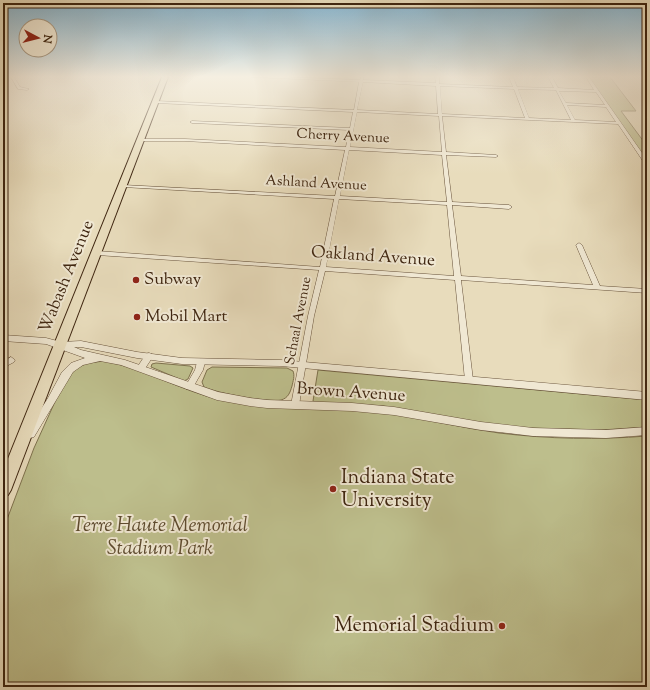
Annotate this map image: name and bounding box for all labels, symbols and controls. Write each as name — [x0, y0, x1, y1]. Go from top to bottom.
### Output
north arrow — [18, 18, 58, 58]
text: N — [38, 33, 56, 45]
street label: Cherry Avenue — [296, 125, 390, 149]
street label: Ashland Avenue — [265, 171, 367, 197]
street label: Wabash Avenue — [33, 217, 101, 337]
street label: Oakland Avenue — [310, 241, 436, 273]
place label: Subway — [144, 268, 202, 292]
marker: Subway — [131, 275, 141, 285]
street label: Schaal Avenue — [281, 275, 317, 367]
place label: Mobil Mart — [145, 305, 228, 329]
marker: Mobil Mart — [132, 312, 142, 322]
street label: Brown Avenue — [296, 377, 406, 409]
place label: Indiana State University — [341, 464, 455, 516]
marker: Indiana State University — [328, 484, 338, 494]
park label: Terre Haute Memorial Stadium Park — [72, 512, 248, 564]
place label: Memorial Stadium — [334, 612, 494, 641]
marker: Memorial Stadium — [497, 621, 507, 631]

